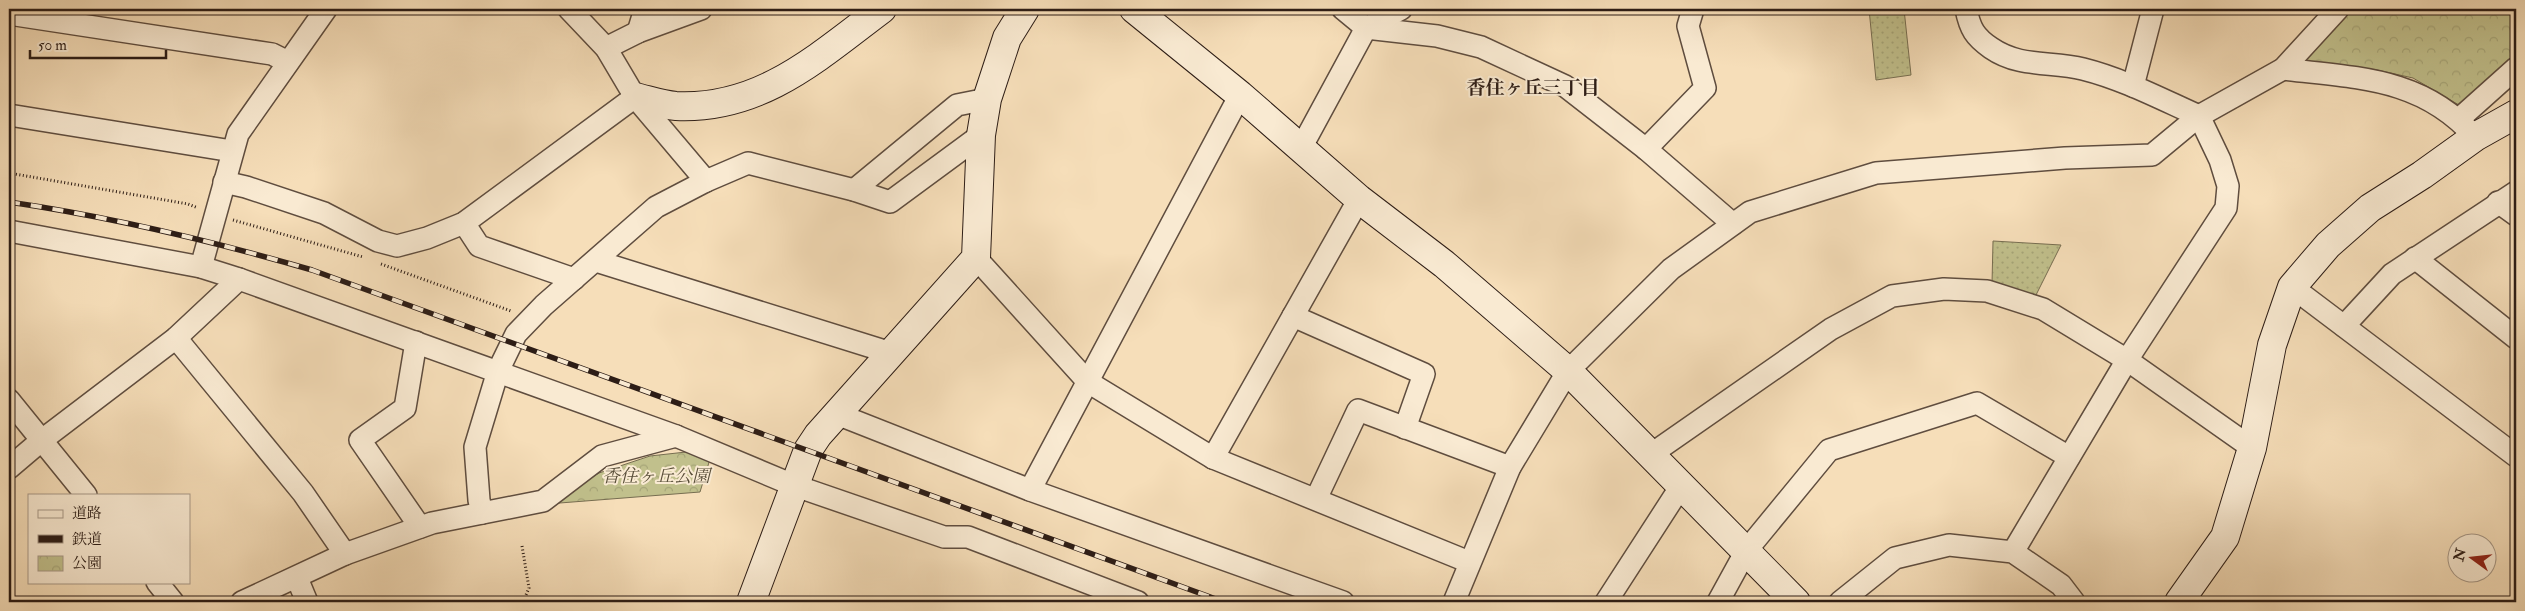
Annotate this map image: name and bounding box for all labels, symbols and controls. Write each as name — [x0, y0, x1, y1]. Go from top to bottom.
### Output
scale bar — [30, 28, 166, 60]
text: 50 m — [38, 36, 67, 55]
district label: 香住ヶ丘三丁目 — [1466, 76, 1600, 100]
park label: 香住ヶ丘公園 — [602, 465, 713, 488]
legend — [28, 494, 190, 584]
text: 道路 — [72, 504, 102, 523]
text: 鉄道 — [72, 530, 102, 549]
north arrow — [2448, 534, 2498, 584]
text: N — [2450, 546, 2470, 564]
text: 公園 — [72, 554, 102, 573]

